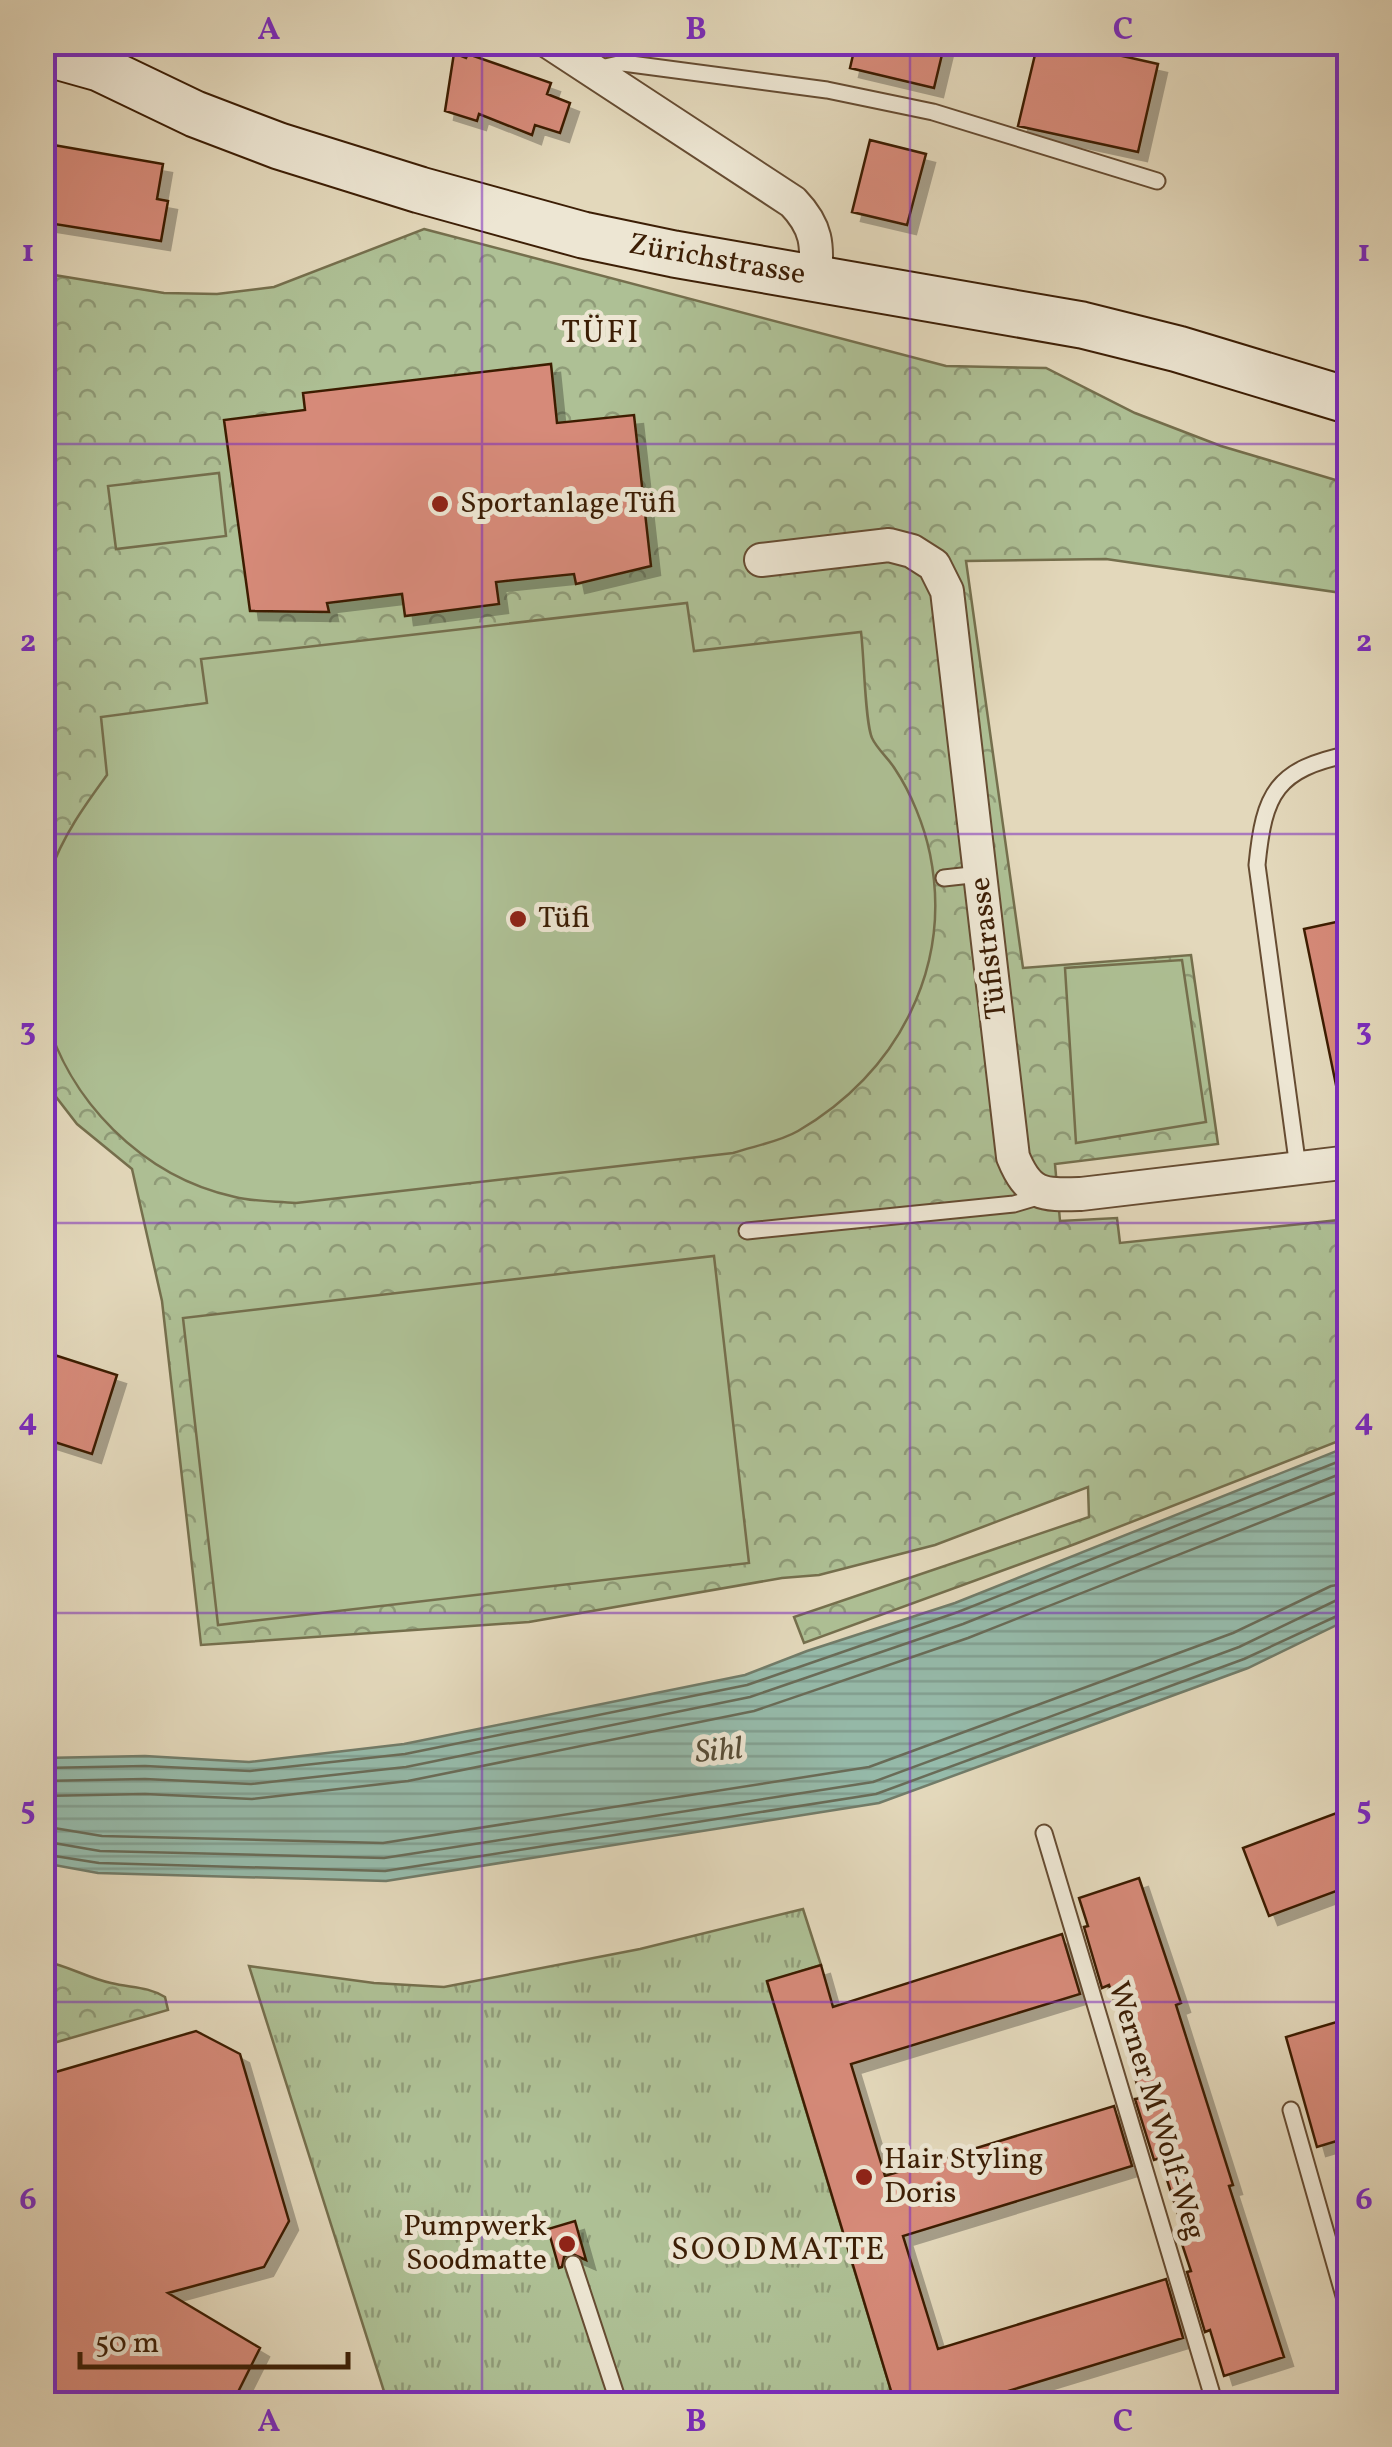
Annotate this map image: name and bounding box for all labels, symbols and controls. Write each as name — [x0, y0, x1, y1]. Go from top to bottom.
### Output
text: A — [258, 9, 281, 53]
text: B — [685, 9, 707, 53]
text: C — [1113, 9, 1133, 53]
street label: Zürichstrasse — [625, 224, 809, 296]
text: 1 — [22, 231, 34, 275]
text: 1 — [1358, 231, 1370, 275]
district label: TÜFI — [561, 312, 641, 356]
place label: Sportanlage Tüfi — [460, 483, 676, 525]
marker: Sportanlage Tüfi — [429, 493, 451, 515]
text: 2 — [20, 621, 36, 665]
text: 2 — [1356, 621, 1372, 665]
street label: Tüfistrasse — [959, 875, 1019, 1021]
place label: Tüfi — [538, 898, 590, 940]
marker: Tüfi — [507, 908, 529, 930]
text: 3 — [20, 1010, 36, 1054]
text: 3 — [1356, 1010, 1372, 1054]
text: 4 — [18, 1400, 38, 1444]
text: 4 — [1354, 1400, 1374, 1444]
water label: Sihl — [693, 1728, 745, 1776]
text: 5 — [20, 1789, 36, 1833]
text: 5 — [1356, 1789, 1372, 1833]
street label: Werner M Wolf-Weg — [1097, 1976, 1215, 2246]
place label: Hair Styling Doris — [884, 2139, 1044, 2215]
marker: Hair Styling Doris — [853, 2166, 875, 2188]
text: 6 — [19, 2179, 37, 2223]
text: 6 — [1355, 2179, 1373, 2223]
place label: Pumpwerk Soodmatte — [403, 2206, 547, 2282]
district label: SOODMATTE — [671, 2229, 887, 2273]
marker: Pumpwerk Soodmatte — [556, 2233, 578, 2255]
scale bar — [80, 2307, 348, 2369]
text: 50 m — [95, 2323, 159, 2365]
text: A — [258, 2401, 281, 2445]
text: B — [685, 2401, 707, 2445]
text: C — [1113, 2401, 1133, 2445]

